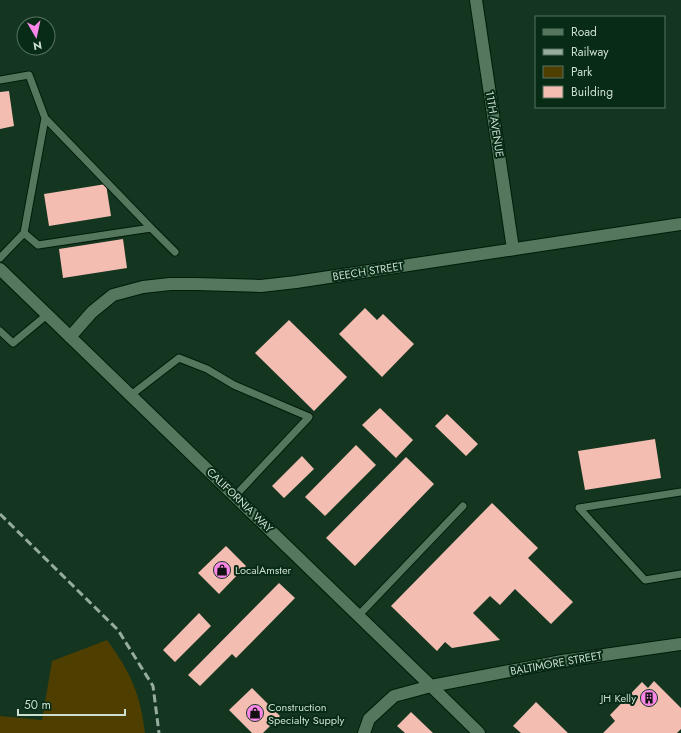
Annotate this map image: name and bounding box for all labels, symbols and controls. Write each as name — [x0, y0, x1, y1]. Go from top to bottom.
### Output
north arrow — [16, 16, 56, 56]
legend — [535, 16, 665, 108]
text: Road — [571, 23, 597, 41]
text: N — [32, 37, 43, 54]
text: Railway — [571, 43, 609, 61]
text: Park — [571, 63, 593, 81]
text: Building — [571, 83, 613, 101]
street label: 11TH AVENUE — [482, 90, 508, 158]
street label: BEECH STREET — [331, 258, 405, 284]
street label: CALIFORNIA WAY — [203, 464, 277, 536]
shop icon: LocalAmster — [212, 560, 232, 580]
place label: LocalAmster — [235, 562, 292, 578]
street label: BALTIMORE STREET — [509, 647, 603, 679]
building icon: JH Kelly — [639, 688, 659, 708]
place label: JH Kelly — [599, 690, 636, 706]
scale bar — [18, 691, 125, 717]
text: 50 m — [24, 696, 51, 714]
place label: Construction Specialty Supply — [268, 699, 345, 728]
shop icon: Construction Specialty Supply — [245, 703, 265, 723]

